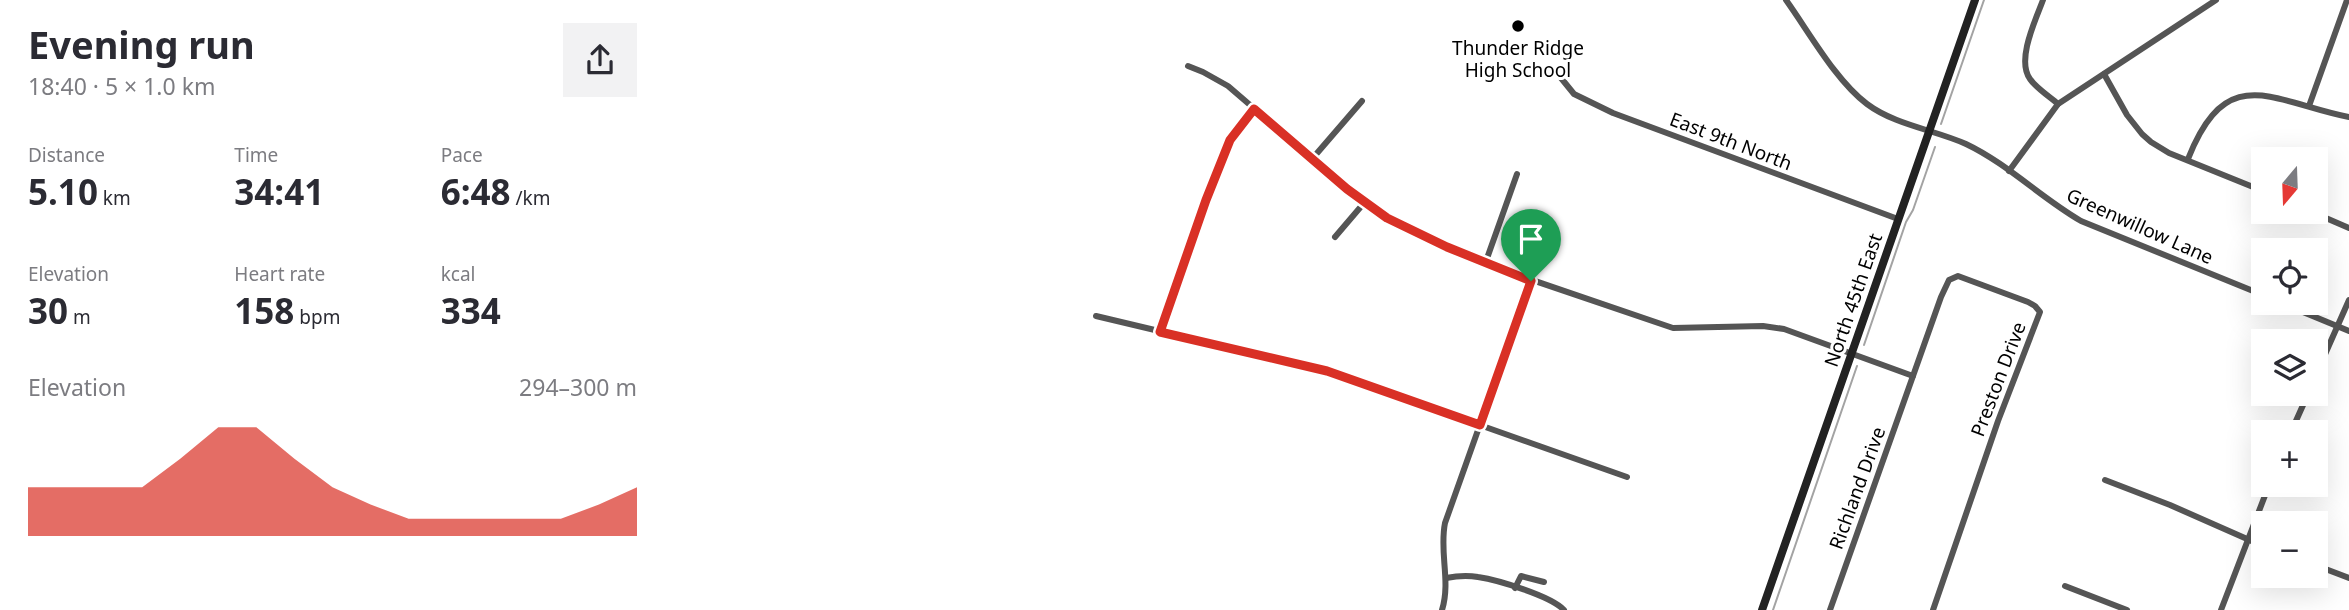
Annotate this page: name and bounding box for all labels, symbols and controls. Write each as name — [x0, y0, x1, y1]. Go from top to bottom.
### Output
text: Evening run — [28, 18, 255, 70]
marker: Thunder Ridge High School — [1510, 18, 1526, 34]
button: share — [563, 23, 637, 97]
place label: Thunder Ridge High School — [1452, 35, 1584, 83]
text: 18:40 · 5 × 1.0 km — [28, 70, 215, 102]
street label: East 9th North — [1666, 106, 1796, 176]
text: Distance — [28, 142, 105, 168]
text: Time — [234, 142, 278, 168]
text: Pace — [441, 142, 483, 168]
north arrow — [2251, 147, 2327, 224]
map controls — [2251, 147, 2328, 588]
text: 5.10 — [28, 168, 98, 215]
text: 34:41 — [234, 168, 324, 215]
text: 6:48 — [441, 168, 511, 215]
street label: Greenwillow Lane — [2062, 182, 2218, 270]
text: km — [98, 185, 131, 211]
text: /km — [511, 185, 550, 211]
pin — [1501, 209, 1561, 281]
icon: arrive — [1512, 220, 1550, 258]
street label: North 45th East — [1818, 230, 1888, 370]
button: locate — [2251, 238, 2328, 315]
text: Elevation — [28, 261, 109, 287]
text: Heart rate — [234, 261, 325, 287]
text: kcal — [441, 261, 475, 287]
text: 30 — [28, 287, 68, 334]
text: 158 — [234, 287, 294, 334]
text: 334 — [441, 287, 501, 334]
text: m — [68, 304, 91, 330]
text: bpm — [294, 304, 340, 330]
street label: Preston Drive — [1964, 318, 2032, 440]
button: layers — [2251, 329, 2328, 406]
text: Elevation — [28, 371, 126, 403]
text: 294–300 m — [519, 371, 637, 403]
button: + — [2251, 420, 2328, 497]
street label: Richland Drive — [1823, 423, 1891, 553]
button: − — [2251, 511, 2328, 588]

